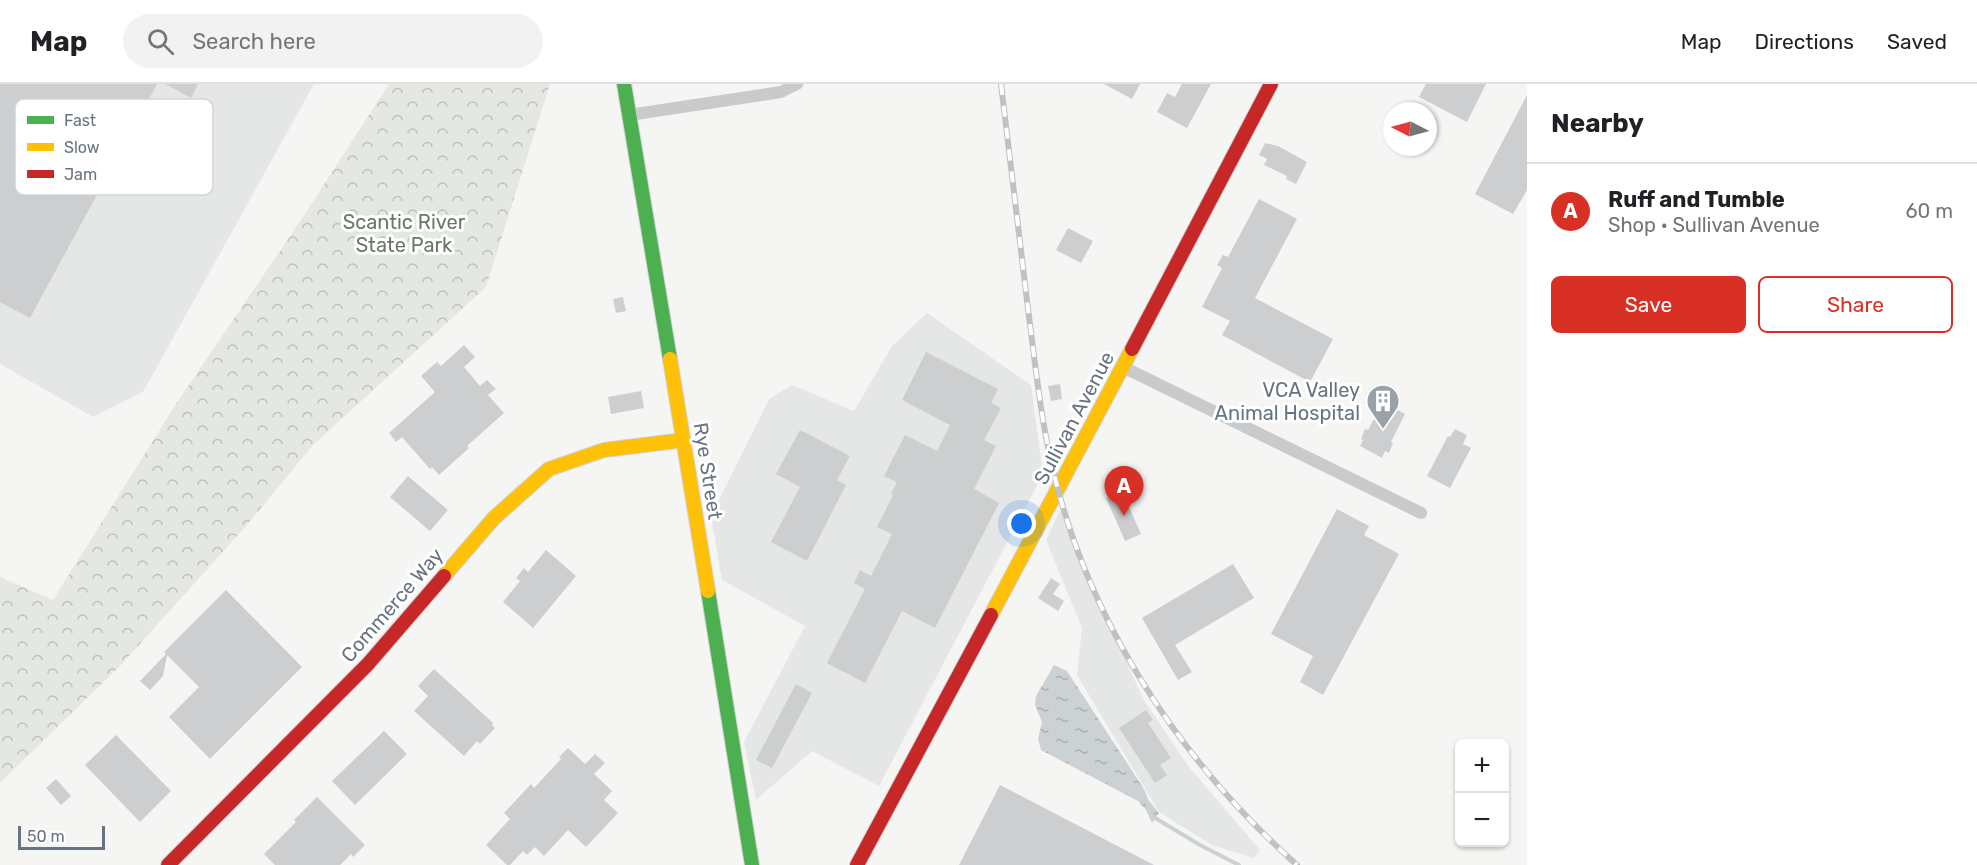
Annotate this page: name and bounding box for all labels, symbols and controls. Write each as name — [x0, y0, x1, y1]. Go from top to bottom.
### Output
search box — [123, 14, 543, 68]
text: Map — [30, 25, 87, 58]
icon: search — [144, 25, 177, 58]
text: Search here — [192, 28, 316, 55]
text: Map — [1681, 29, 1722, 54]
text: Directions — [1755, 29, 1854, 54]
text: Saved — [1887, 29, 1947, 54]
legend — [15, 99, 213, 195]
north arrow — [1383, 102, 1437, 156]
text: Nearby — [1551, 108, 1644, 139]
text: Fast — [64, 111, 96, 130]
text: Slow — [64, 138, 100, 157]
text: Jam — [64, 165, 97, 184]
text: Ruff and Tumble — [1608, 186, 1785, 213]
text: A — [1563, 199, 1578, 223]
text: 60 m — [1906, 199, 1953, 223]
park label: Scantic River State Park — [343, 210, 466, 257]
text: Shop · Sullivan Avenue — [1608, 213, 1820, 237]
button: Save — [1551, 276, 1746, 333]
button: Share — [1758, 276, 1953, 333]
street label: Sullivan Avenue — [1029, 347, 1119, 489]
place label: VCA Valley Animal Hospital — [1215, 378, 1360, 425]
building icon: VCA Valley Animal Hospital — [1365, 383, 1401, 430]
street label: Rye Street — [689, 421, 728, 521]
pin: A — [1104, 466, 1144, 516]
your location — [1007, 509, 1036, 538]
street label: Commerce Way — [336, 543, 448, 667]
map controls — [1455, 739, 1509, 847]
button: + — [1455, 739, 1509, 793]
button: − — [1455, 793, 1509, 847]
scale bar — [18, 823, 105, 850]
text: 50 m — [27, 827, 65, 846]

